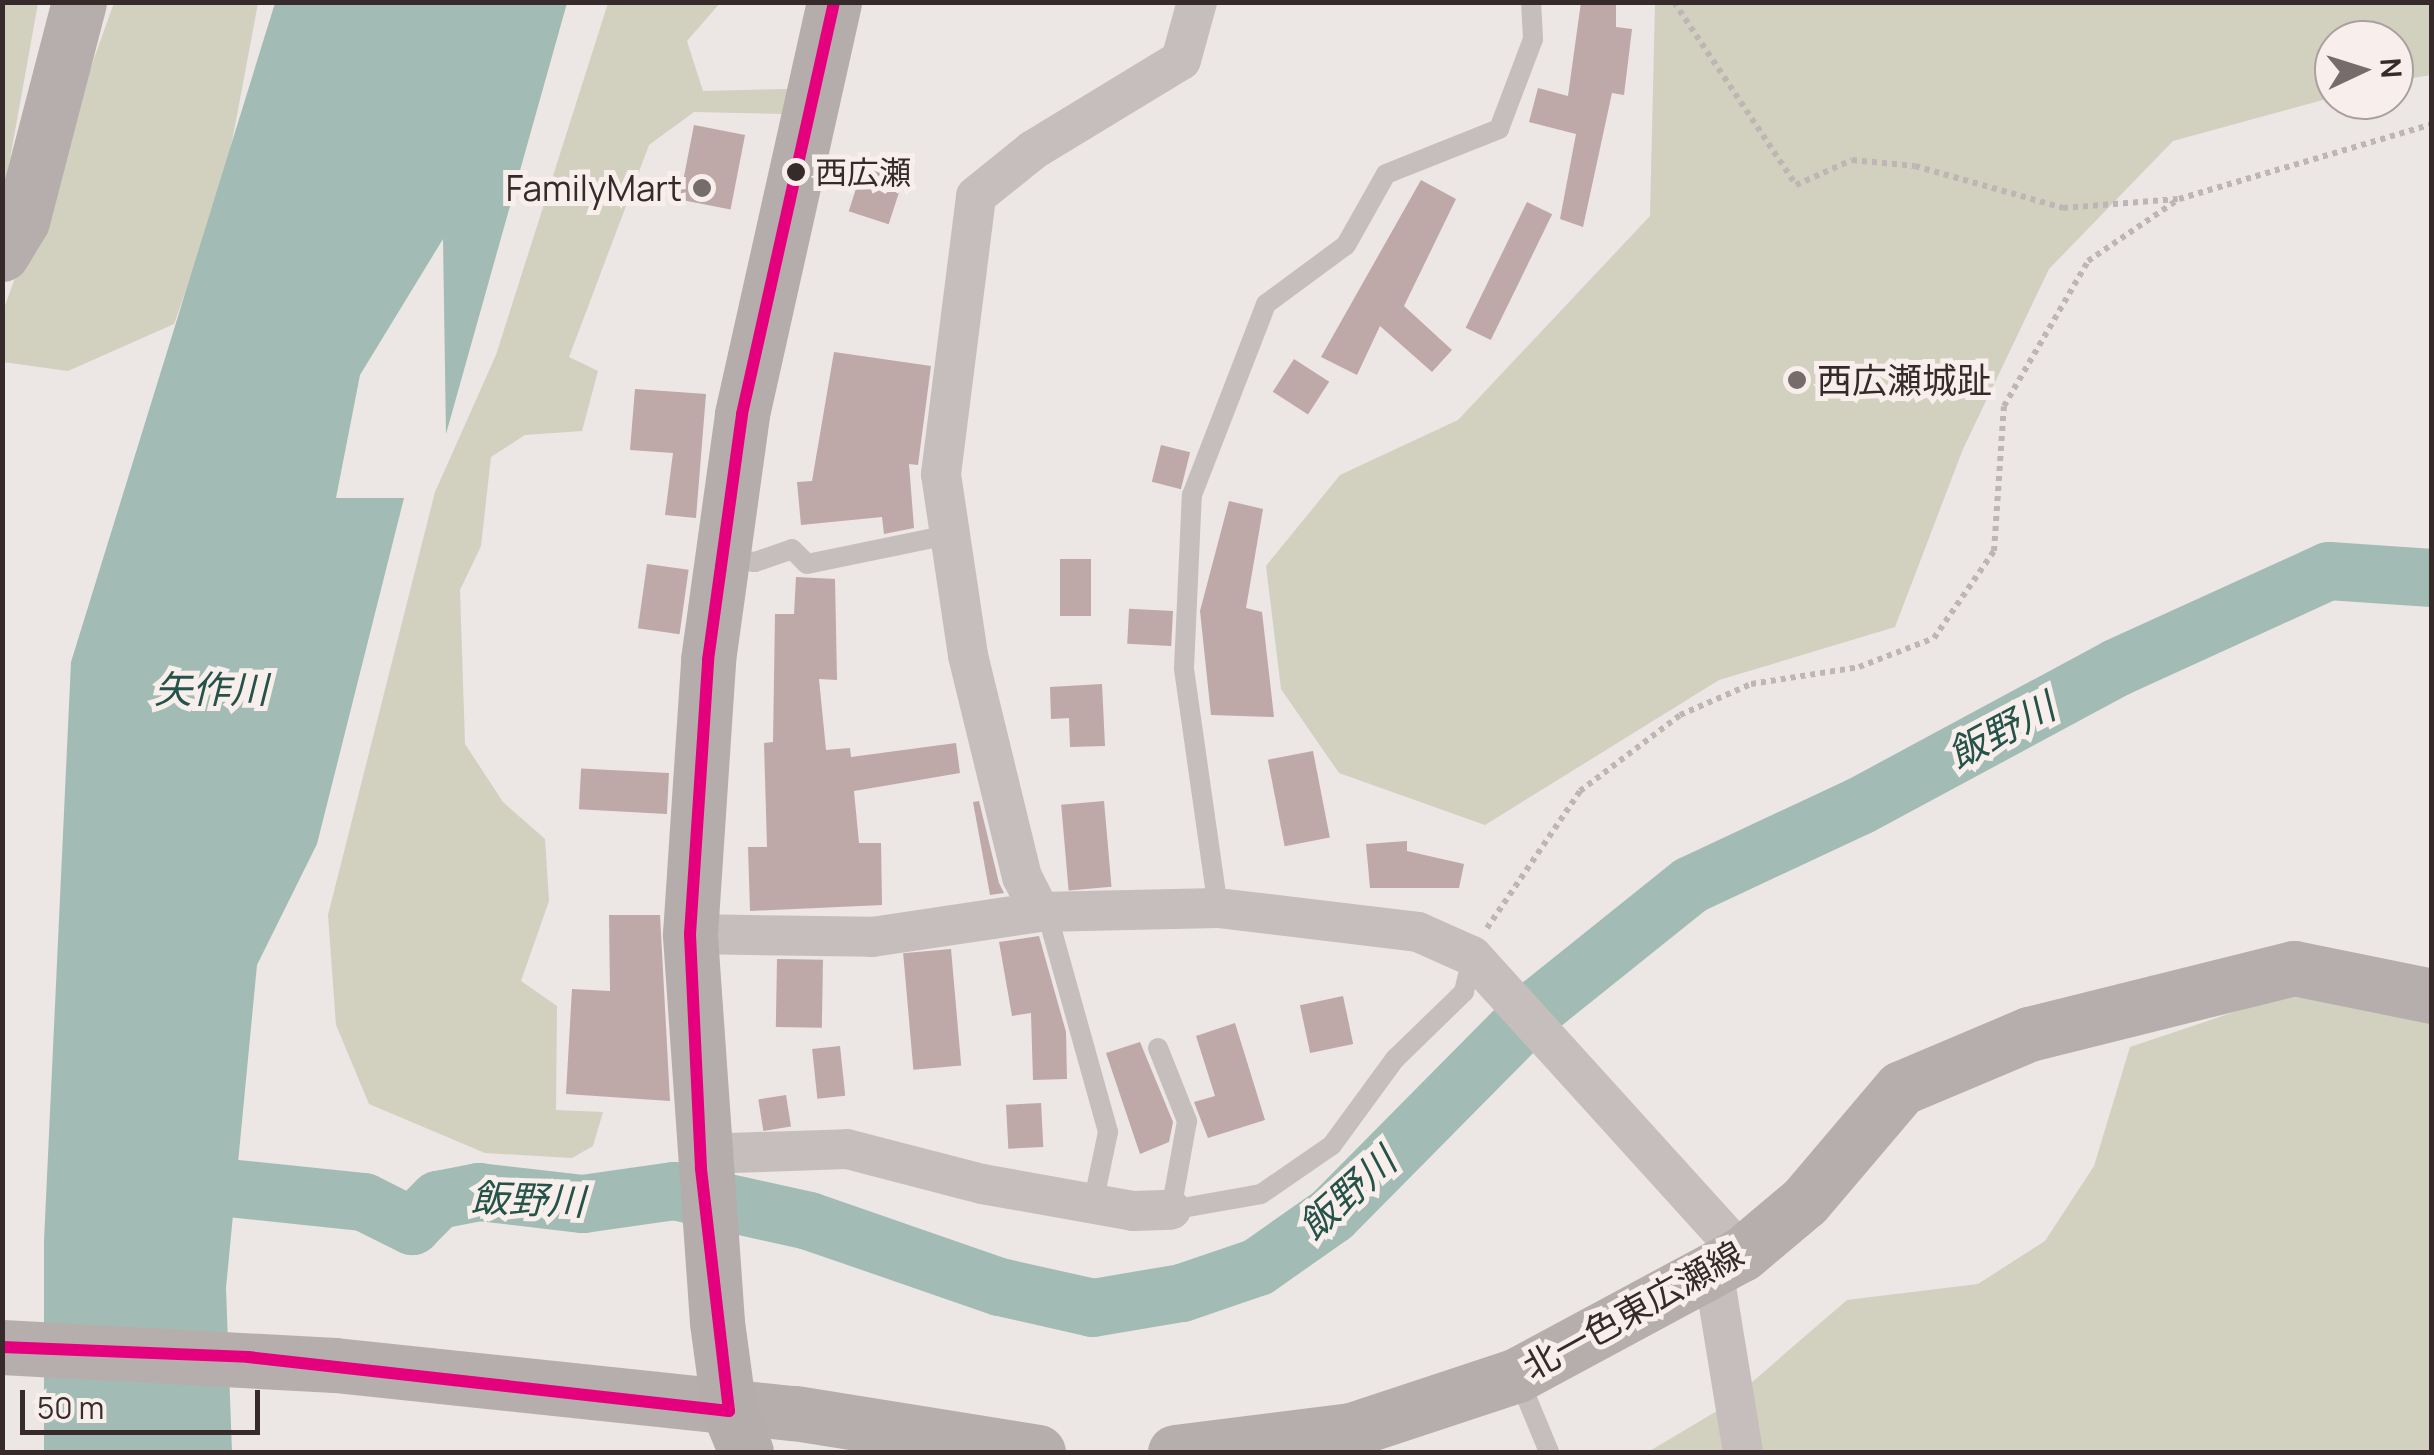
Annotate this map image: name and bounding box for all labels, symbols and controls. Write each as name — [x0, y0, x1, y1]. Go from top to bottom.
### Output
north arrow — [2314, 20, 2414, 120]
text: N — [2372, 57, 2412, 79]
place label: 西広瀬 — [815, 153, 911, 191]
marker: 西広瀬 — [786, 162, 806, 182]
place label: FamilyMart — [506, 167, 682, 209]
marker: FamilyMart — [691, 177, 713, 199]
place label: 西広瀬城趾 — [1817, 359, 1992, 401]
marker: 西広瀬城趾 — [1786, 369, 1808, 391]
water label: 矢作川 — [154, 666, 268, 712]
water label: 飯野川 — [1940, 683, 2062, 777]
water label: 飯野川 — [1289, 1138, 1405, 1248]
water label: 飯野川 — [470, 1174, 586, 1224]
street label: 北一色東広瀬線 — [1516, 1232, 1750, 1388]
scale bar — [25, 1370, 265, 1432]
text: 50 m — [37, 1387, 104, 1428]

